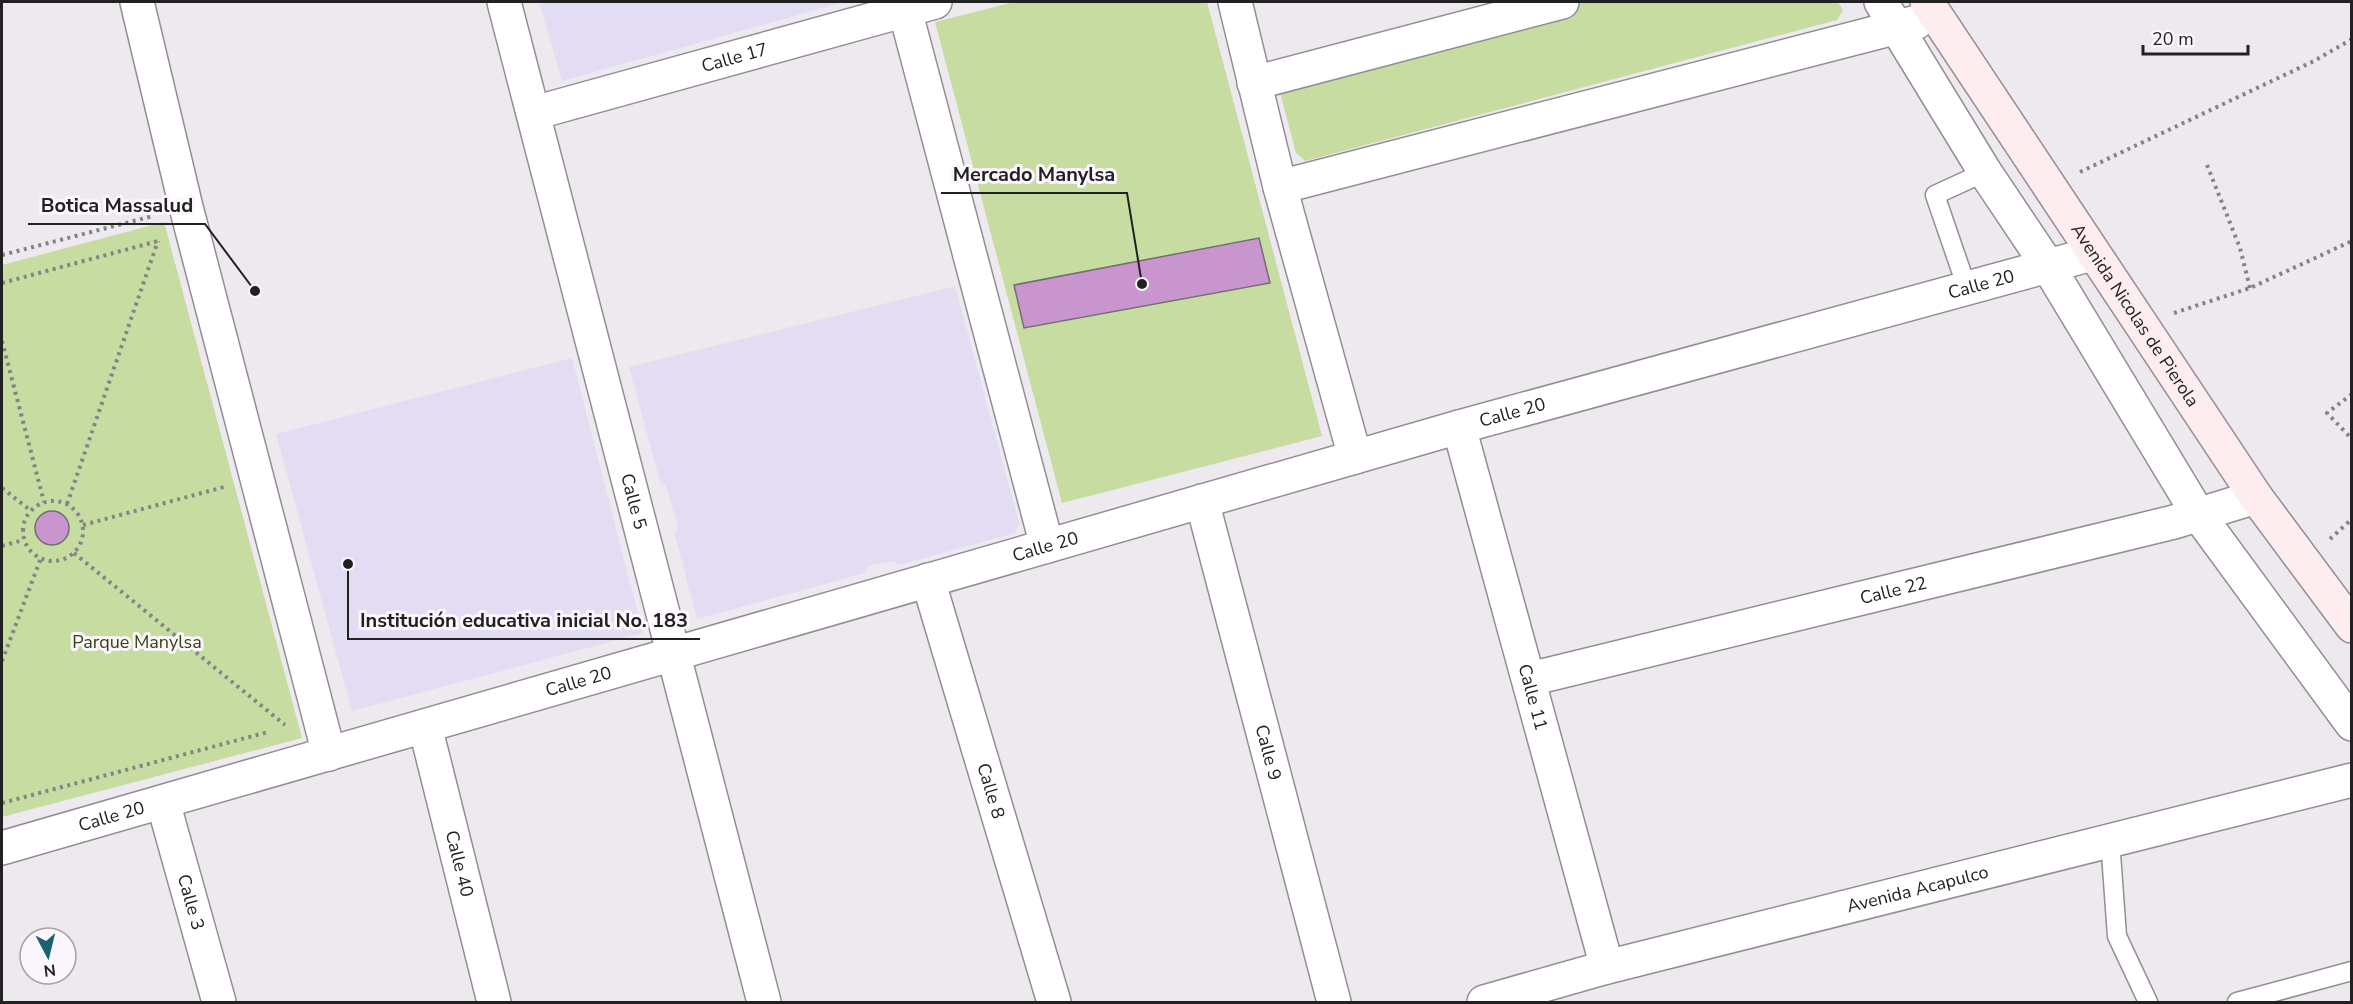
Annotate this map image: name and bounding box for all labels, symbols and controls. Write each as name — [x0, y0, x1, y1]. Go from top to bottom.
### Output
scale bar — [2143, 18, 2248, 56]
text: 20 m — [2152, 27, 2194, 51]
street label: Calle 17 — [699, 37, 770, 78]
callout: Mercado Manylsa — [941, 155, 1127, 193]
text: Mercado Manylsa — [953, 161, 1115, 188]
callout: Botica Massalud — [28, 186, 205, 224]
text: Botica Massalud — [41, 192, 193, 219]
street label: Avenida Nicolas de Pierola — [2065, 219, 2205, 412]
street label: Calle 20 — [1945, 264, 2017, 305]
street label: Calle 20 — [1477, 392, 1548, 433]
street label: Calle 5 — [615, 471, 653, 532]
street label: Calle 20 — [1009, 526, 1081, 567]
street label: Calle 22 — [1858, 571, 1929, 610]
callout: Institución educativa inicial No. 183 — [348, 601, 700, 639]
text: Institución educativa inicial No. 183 — [360, 607, 688, 634]
park label: Parque Manylsa — [72, 630, 202, 654]
street label: Calle 20 — [543, 661, 614, 702]
street label: Calle 11 — [1512, 661, 1554, 733]
street label: Calle 9 — [1249, 722, 1287, 783]
street label: Calle 8 — [971, 760, 1011, 822]
street label: Calle 20 — [76, 795, 147, 837]
street label: Calle 40 — [440, 828, 479, 900]
street label: Avenida Acapulco — [1844, 860, 1991, 918]
street label: Calle 3 — [172, 871, 210, 933]
north arrow — [18, 926, 78, 986]
text: N — [42, 958, 57, 982]

